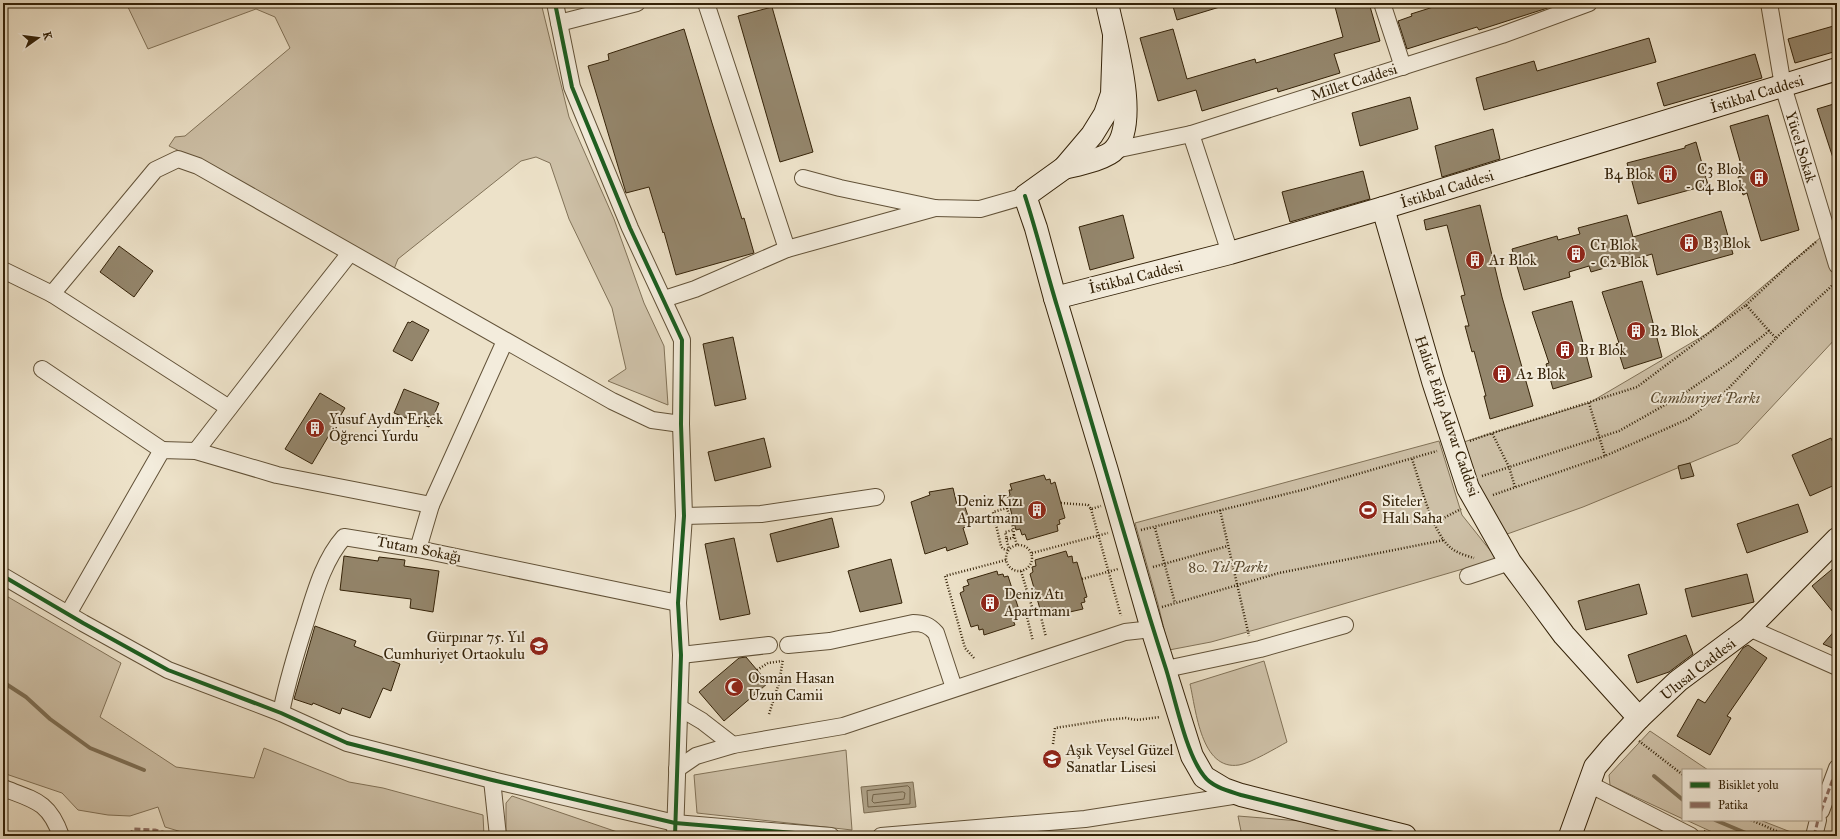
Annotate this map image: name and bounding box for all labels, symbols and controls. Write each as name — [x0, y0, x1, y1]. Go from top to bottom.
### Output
north arrow — [18, 18, 58, 58]
text: K — [40, 30, 55, 42]
street label: Millet Caddesi — [1308, 60, 1400, 104]
street label: İstikbal Caddesi — [1708, 71, 1806, 117]
street label: Yücel Sokak — [1782, 109, 1820, 185]
place label: C3 Blok - C4 Blok — [1685, 160, 1745, 195]
building icon: B4 Blok — [1657, 163, 1679, 185]
place label: B4 Blok — [1604, 165, 1654, 183]
street label: İstikbal Caddesi — [1398, 166, 1496, 212]
building icon: C3 Blok - C4 Blok — [1748, 167, 1770, 189]
building icon: B3 Blok — [1678, 232, 1700, 254]
place label: B3 Blok — [1703, 234, 1751, 252]
place label: C1 Blok - C2 Blok — [1590, 236, 1649, 271]
building icon: C1 Blok - C2 Blok — [1565, 243, 1587, 265]
building icon: A1 Blok — [1464, 249, 1486, 271]
place label: A1 Blok — [1488, 251, 1537, 269]
street label: İstikbal Caddesi — [1087, 257, 1185, 297]
building icon: B2 Blok — [1625, 320, 1647, 342]
place label: B2 Blok — [1650, 322, 1699, 340]
street label: Halide Edip Adıvar Caddesi — [1411, 333, 1483, 499]
building icon: B1 Blok — [1554, 339, 1576, 361]
place label: B1 Blok — [1579, 341, 1627, 359]
building icon: A2 Blok — [1491, 363, 1513, 385]
place label: A2 Blok — [1515, 365, 1565, 383]
park label: Cumhuriyet Parkı — [1650, 389, 1761, 407]
place label: Yusuf Aydın Erkek Öğrenci Yurdu — [329, 410, 443, 445]
building icon: Yusuf Aydın Erkek Öğrenci Yurdu — [304, 417, 326, 439]
place label: Deniz Kızı Apartmanı — [956, 492, 1023, 527]
place label: Siteler Halı Saha — [1382, 492, 1443, 527]
building icon: Deniz Kızı Apartmanı — [1026, 499, 1048, 521]
sports icon: Siteler Halı Saha — [1357, 499, 1379, 521]
street label: Tutam Sokağı — [375, 532, 463, 566]
park label: 80. Yıl Parkı — [1188, 558, 1268, 576]
place label: Deniz Atı Apartmanı — [1003, 585, 1070, 620]
building icon: Deniz Atı Apartmanı — [979, 592, 1001, 614]
place label: Gürpınar 75. Yıl Cumhuriyet Ortaokulu — [384, 628, 526, 663]
street label: Ulusal Caddesi — [1657, 634, 1739, 704]
school or university icon: Gürpınar 75. Yıl Cumhuriyet Ortaokulu — [528, 635, 550, 657]
place label: Osman Hasan Uzun Camii — [748, 669, 834, 704]
mosque icon: Osman Hasan Uzun Camii — [723, 676, 745, 698]
place label: Aşık Veysel Güzel Sanatlar Lisesi — [1065, 741, 1175, 776]
school or university icon: Aşık Veysel Güzel Sanatlar Lisesi — [1041, 748, 1063, 770]
legend — [1682, 769, 1822, 821]
text: Bisiklet yolu — [1718, 778, 1779, 792]
text: Patika — [1718, 798, 1749, 812]

